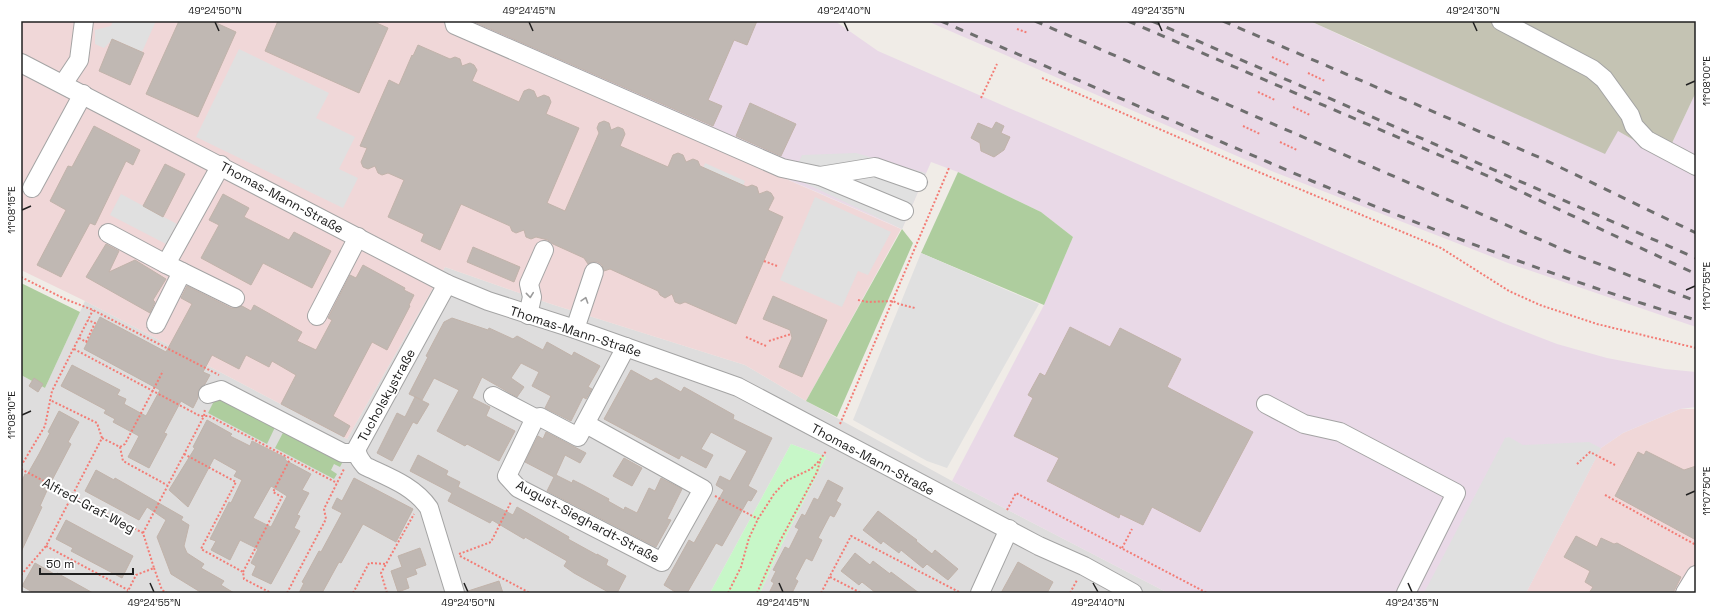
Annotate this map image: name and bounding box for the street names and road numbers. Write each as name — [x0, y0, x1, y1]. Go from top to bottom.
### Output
street label: Thomas-Mann-Straße — [217, 158, 346, 237]
street label: Thomas-Mann-Straße — [508, 302, 644, 361]
street label: Tucholskystraße — [354, 346, 419, 445]
street label: Thomas-Mann-Straße — [808, 420, 937, 499]
street label: Alfred-Graf-Weg — [40, 474, 138, 537]
street label: August-Sieghardt-Straße — [513, 476, 662, 567]

